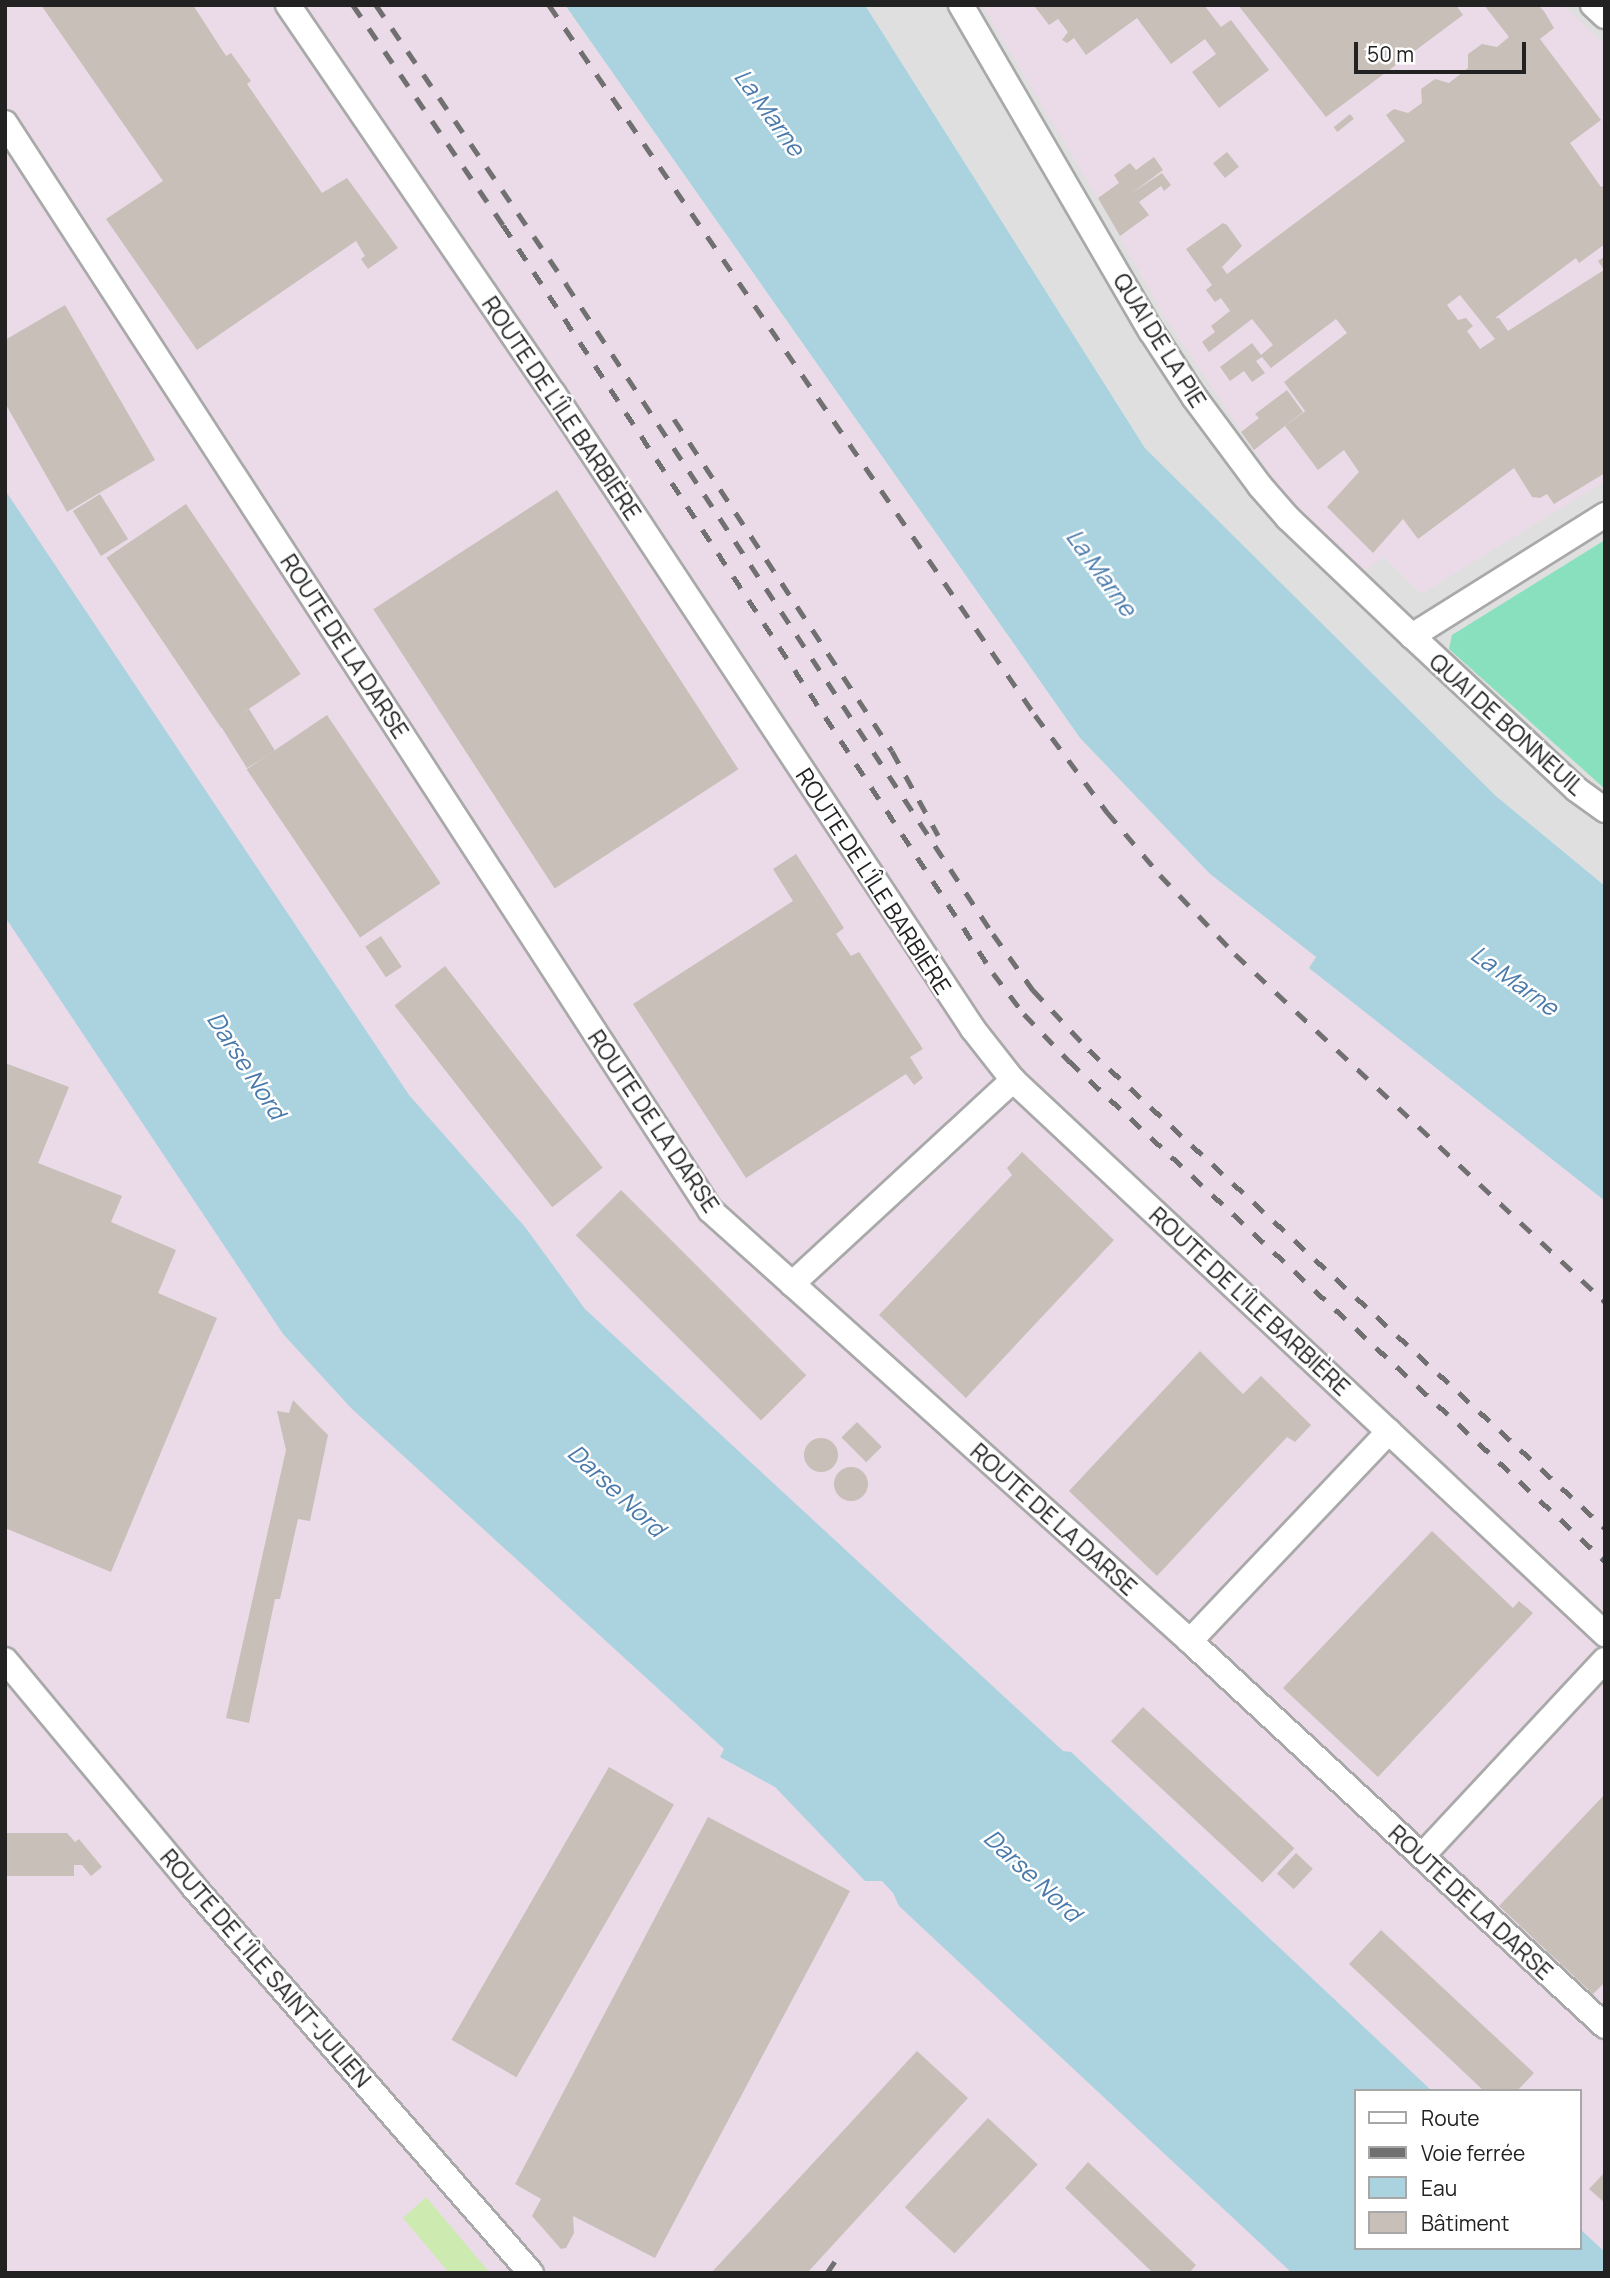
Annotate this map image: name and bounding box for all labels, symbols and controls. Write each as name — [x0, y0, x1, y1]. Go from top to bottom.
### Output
scale bar — [1358, 28, 1530, 72]
text: 50 m — [1367, 40, 1414, 68]
water label: La Marne — [729, 63, 811, 161]
street label: QUAI DE LA PIE — [1108, 268, 1212, 412]
street label: ROUTE DE L'ÎLE BARBIÈRE — [477, 291, 647, 525]
water label: La Marne — [1061, 523, 1143, 621]
street label: ROUTE DE LA DARSE — [275, 549, 415, 743]
street label: QUAI DE BONNEUIL — [1424, 647, 1590, 801]
street label: ROUTE DE L'ÎLE BARBIÈRE — [791, 763, 957, 999]
water label: La Marne — [1466, 939, 1564, 1021]
water label: Darse Nord — [202, 1006, 292, 1124]
street label: ROUTE DE LA DARSE — [583, 1025, 725, 1217]
street label: ROUTE DE L'ÎLE BARBIÈRE — [1144, 1201, 1356, 1401]
street label: ROUTE DE LA DARSE — [965, 1437, 1143, 1601]
water label: Darse Nord — [562, 1438, 672, 1542]
street label: ROUTE DE LA DARSE — [1383, 1819, 1559, 1985]
water label: Darse Nord — [978, 1823, 1088, 1927]
street label: ROUTE DE L'ÎLE SAINT-JULIEN — [155, 1843, 377, 2093]
legend — [1354, 2089, 1582, 2250]
text: Route — [1421, 2104, 1479, 2132]
text: Voie ferrée — [1421, 2139, 1525, 2167]
text: Eau — [1421, 2174, 1457, 2202]
text: Bâtiment — [1421, 2209, 1509, 2237]

